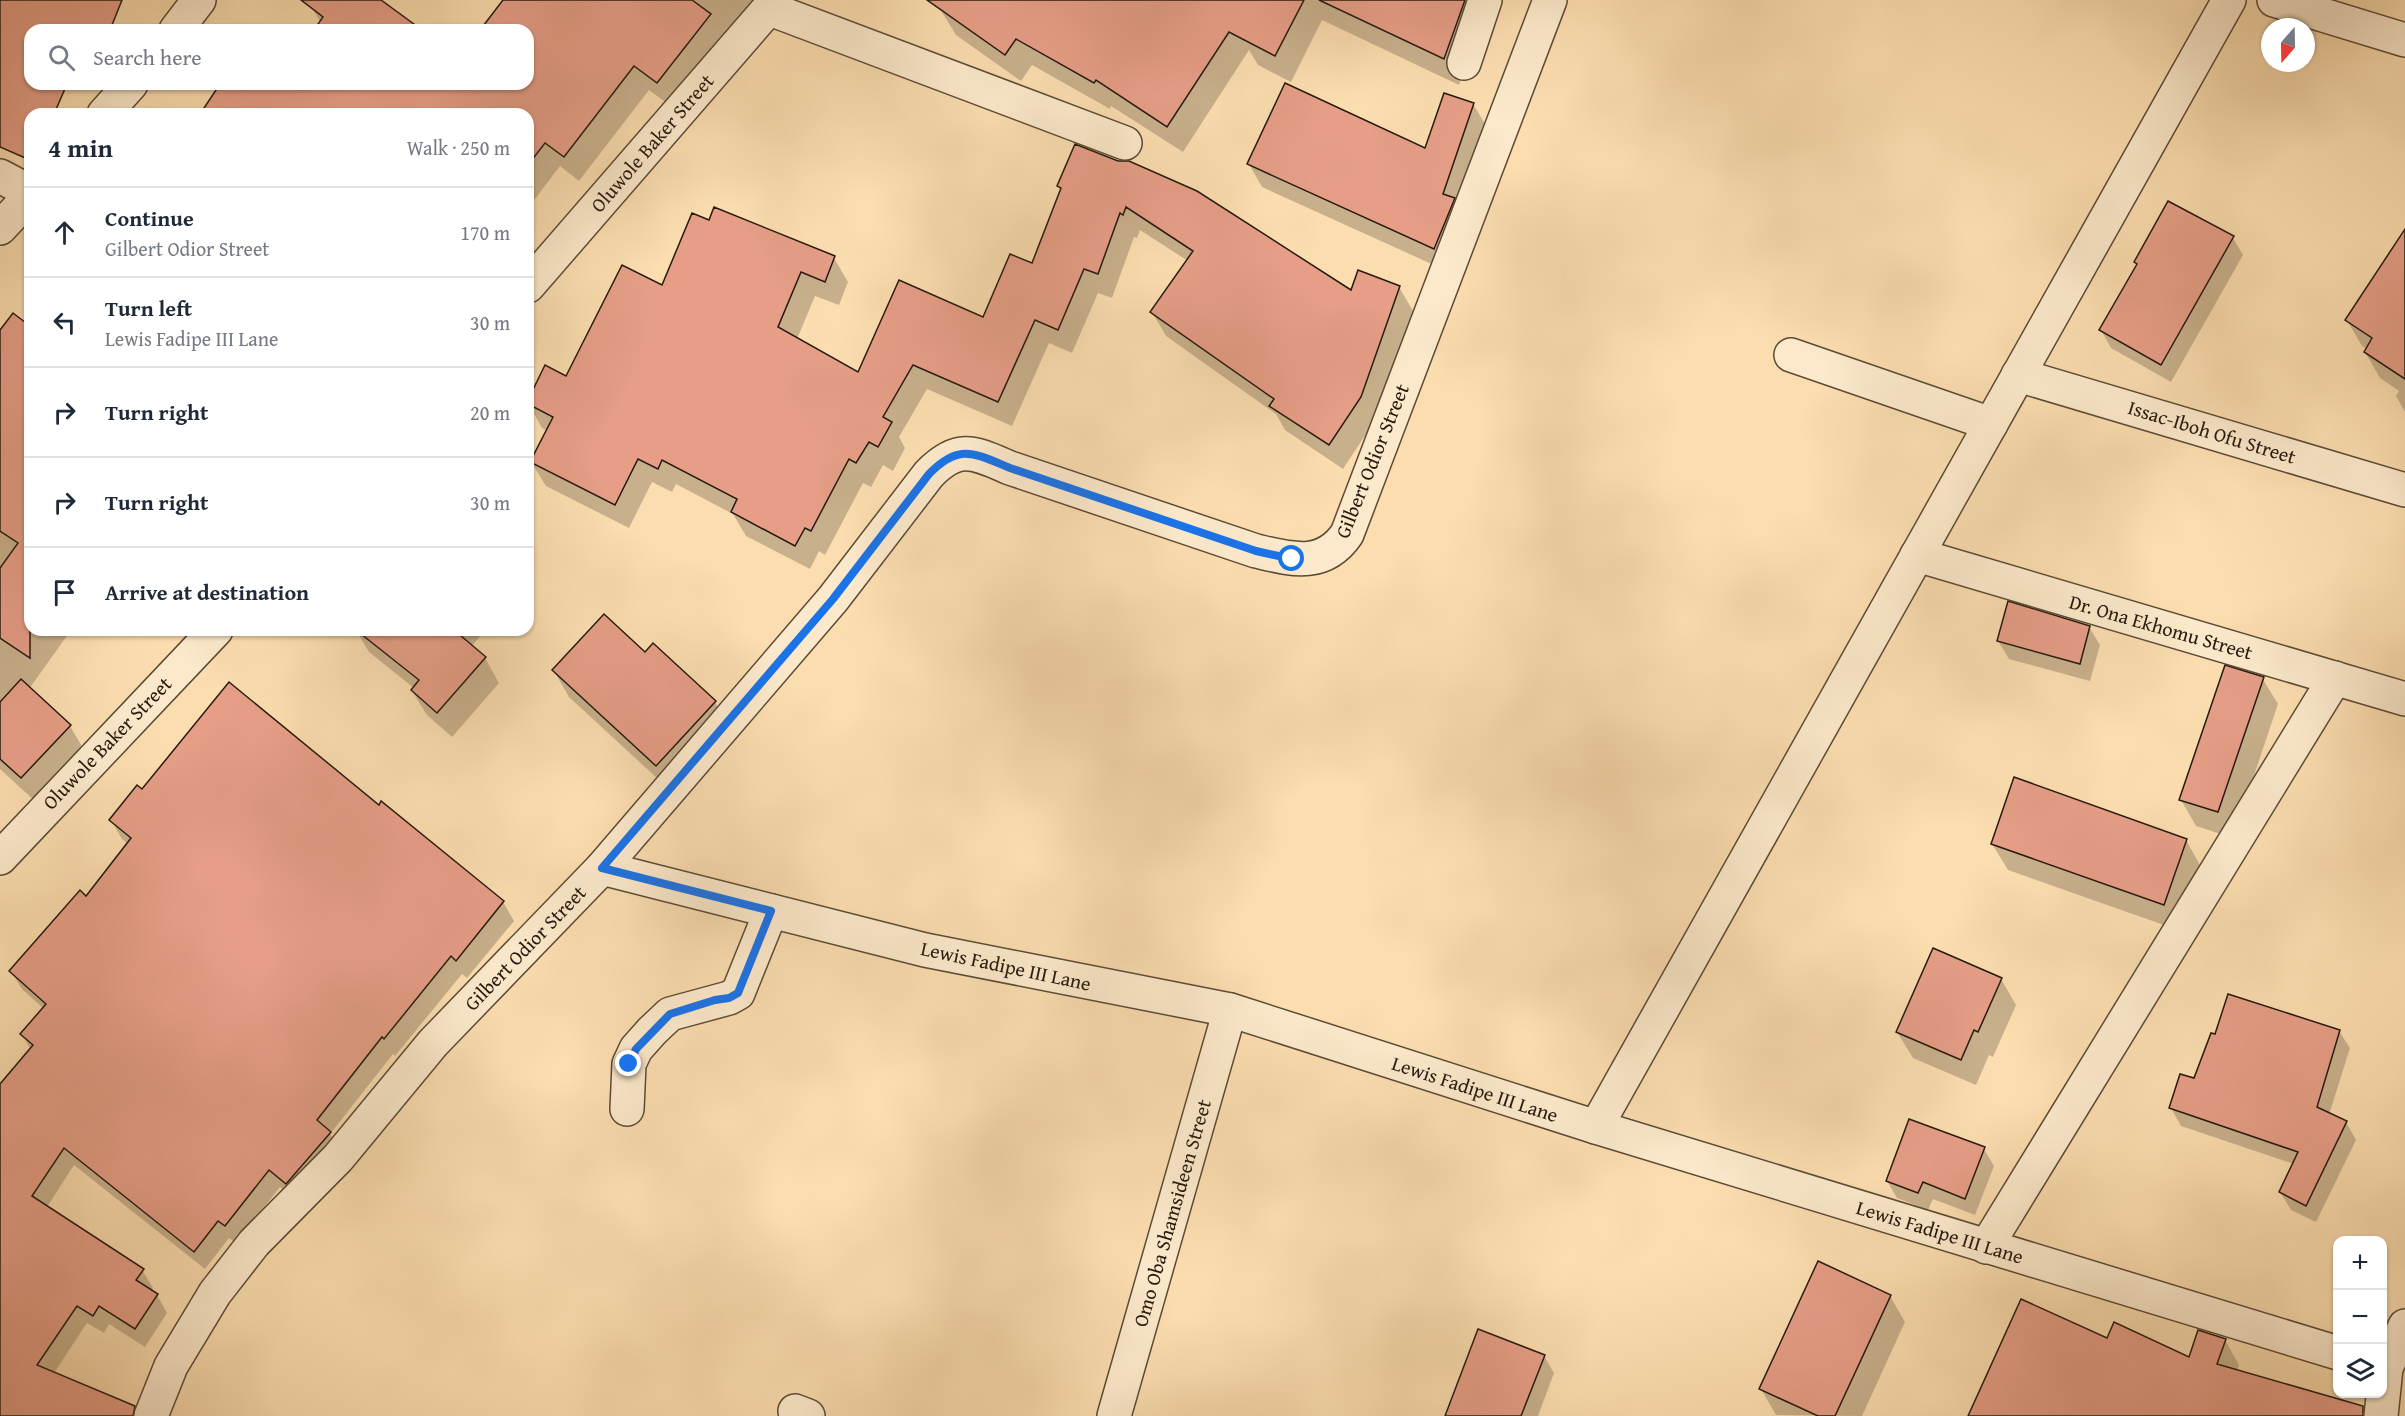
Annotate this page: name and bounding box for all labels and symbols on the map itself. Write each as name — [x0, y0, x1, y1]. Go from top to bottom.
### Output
north arrow — [2261, 18, 2315, 72]
street label: Oluwole Baker Street — [583, 67, 720, 218]
street label: Gilbert Odior Street — [1327, 379, 1416, 542]
street label: Issac-Iboh Ofu Street — [2125, 392, 2300, 471]
route start — [1278, 545, 1304, 571]
street label: Dr. Ona Ekhomu Street — [2066, 586, 2256, 667]
street label: Oluwole Baker Street — [35, 670, 178, 816]
street label: Gilbert Odior Street — [457, 878, 592, 1017]
street label: Lewis Fadipe III Lane — [918, 933, 1094, 998]
street label: Lewis Fadipe III Lane — [1388, 1048, 1562, 1129]
route end — [615, 1050, 641, 1076]
street label: Omo Oba Shamsideen Street — [1125, 1096, 1218, 1330]
street label: Lewis Fadipe III Lane — [1853, 1192, 2027, 1271]

